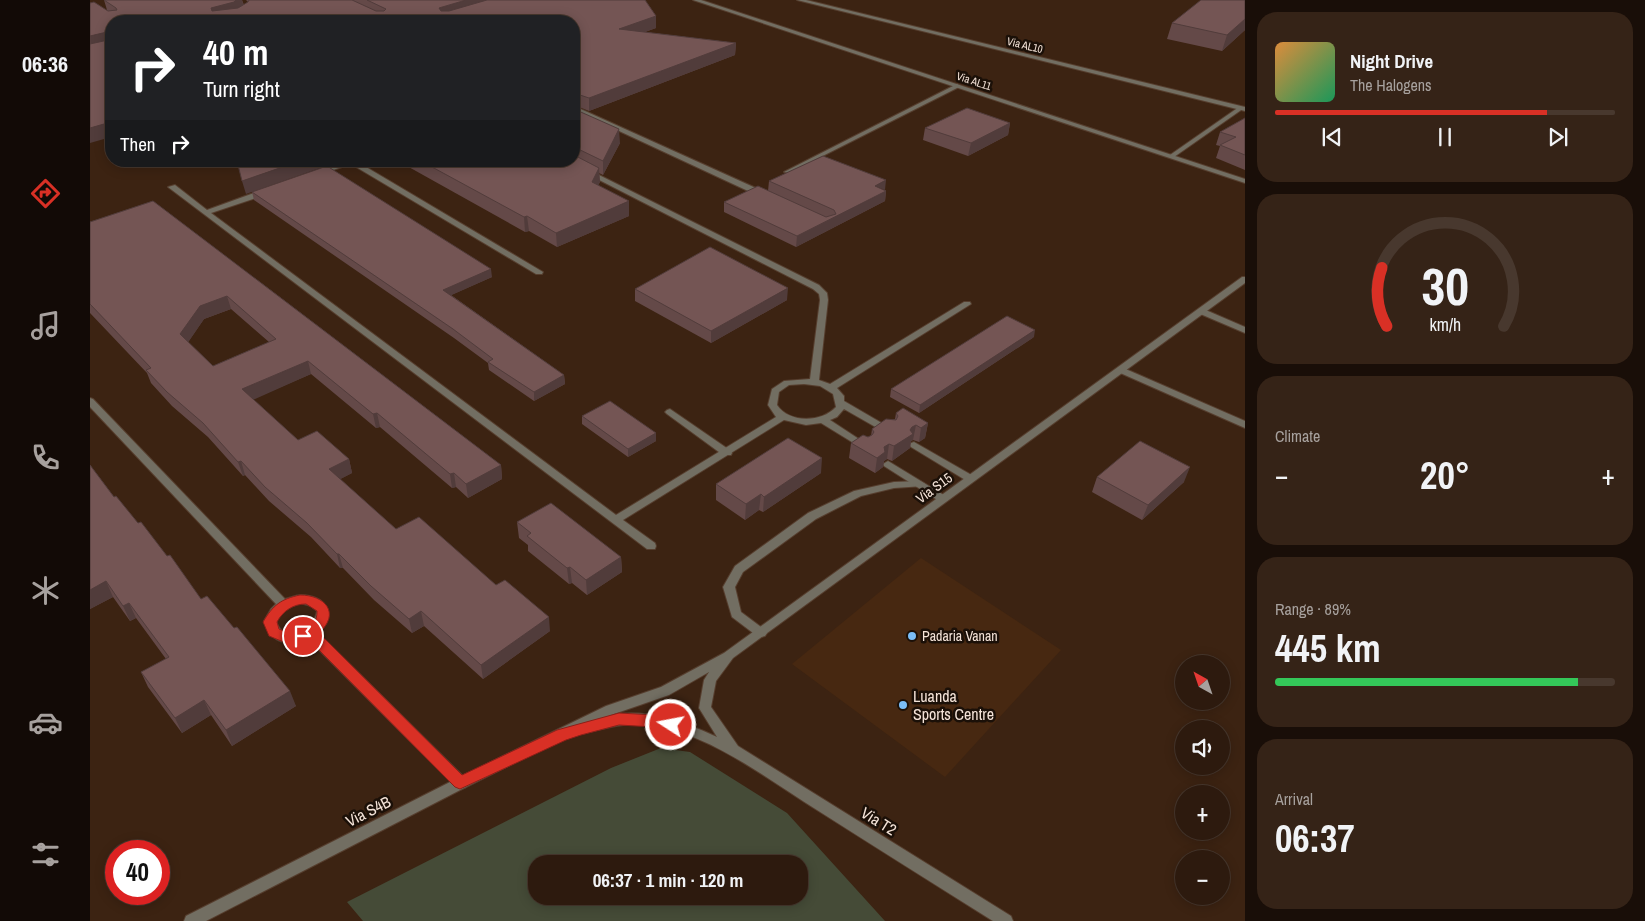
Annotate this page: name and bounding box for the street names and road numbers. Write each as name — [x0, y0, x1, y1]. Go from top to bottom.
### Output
street label: Via AL10 — [1006, 34, 1044, 56]
street label: Via AL11 — [955, 69, 993, 93]
street label: Via S15 — [912, 469, 956, 507]
street label: Via S4B — [342, 790, 395, 832]
street label: Via T2 — [857, 802, 901, 840]

